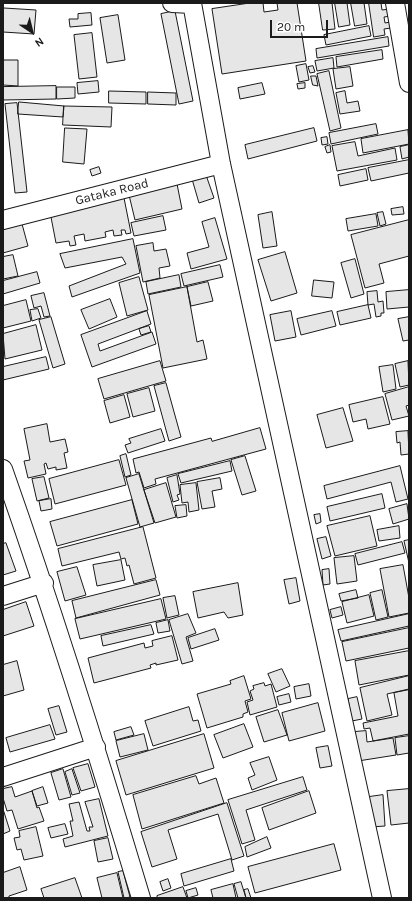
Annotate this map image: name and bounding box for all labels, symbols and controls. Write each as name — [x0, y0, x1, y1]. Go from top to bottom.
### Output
north arrow — [12, 12, 52, 52]
scale bar — [272, 12, 330, 38]
text: 20 m — [277, 20, 305, 34]
text: N — [32, 35, 46, 50]
street label: Gataka Road — [74, 175, 150, 209]

